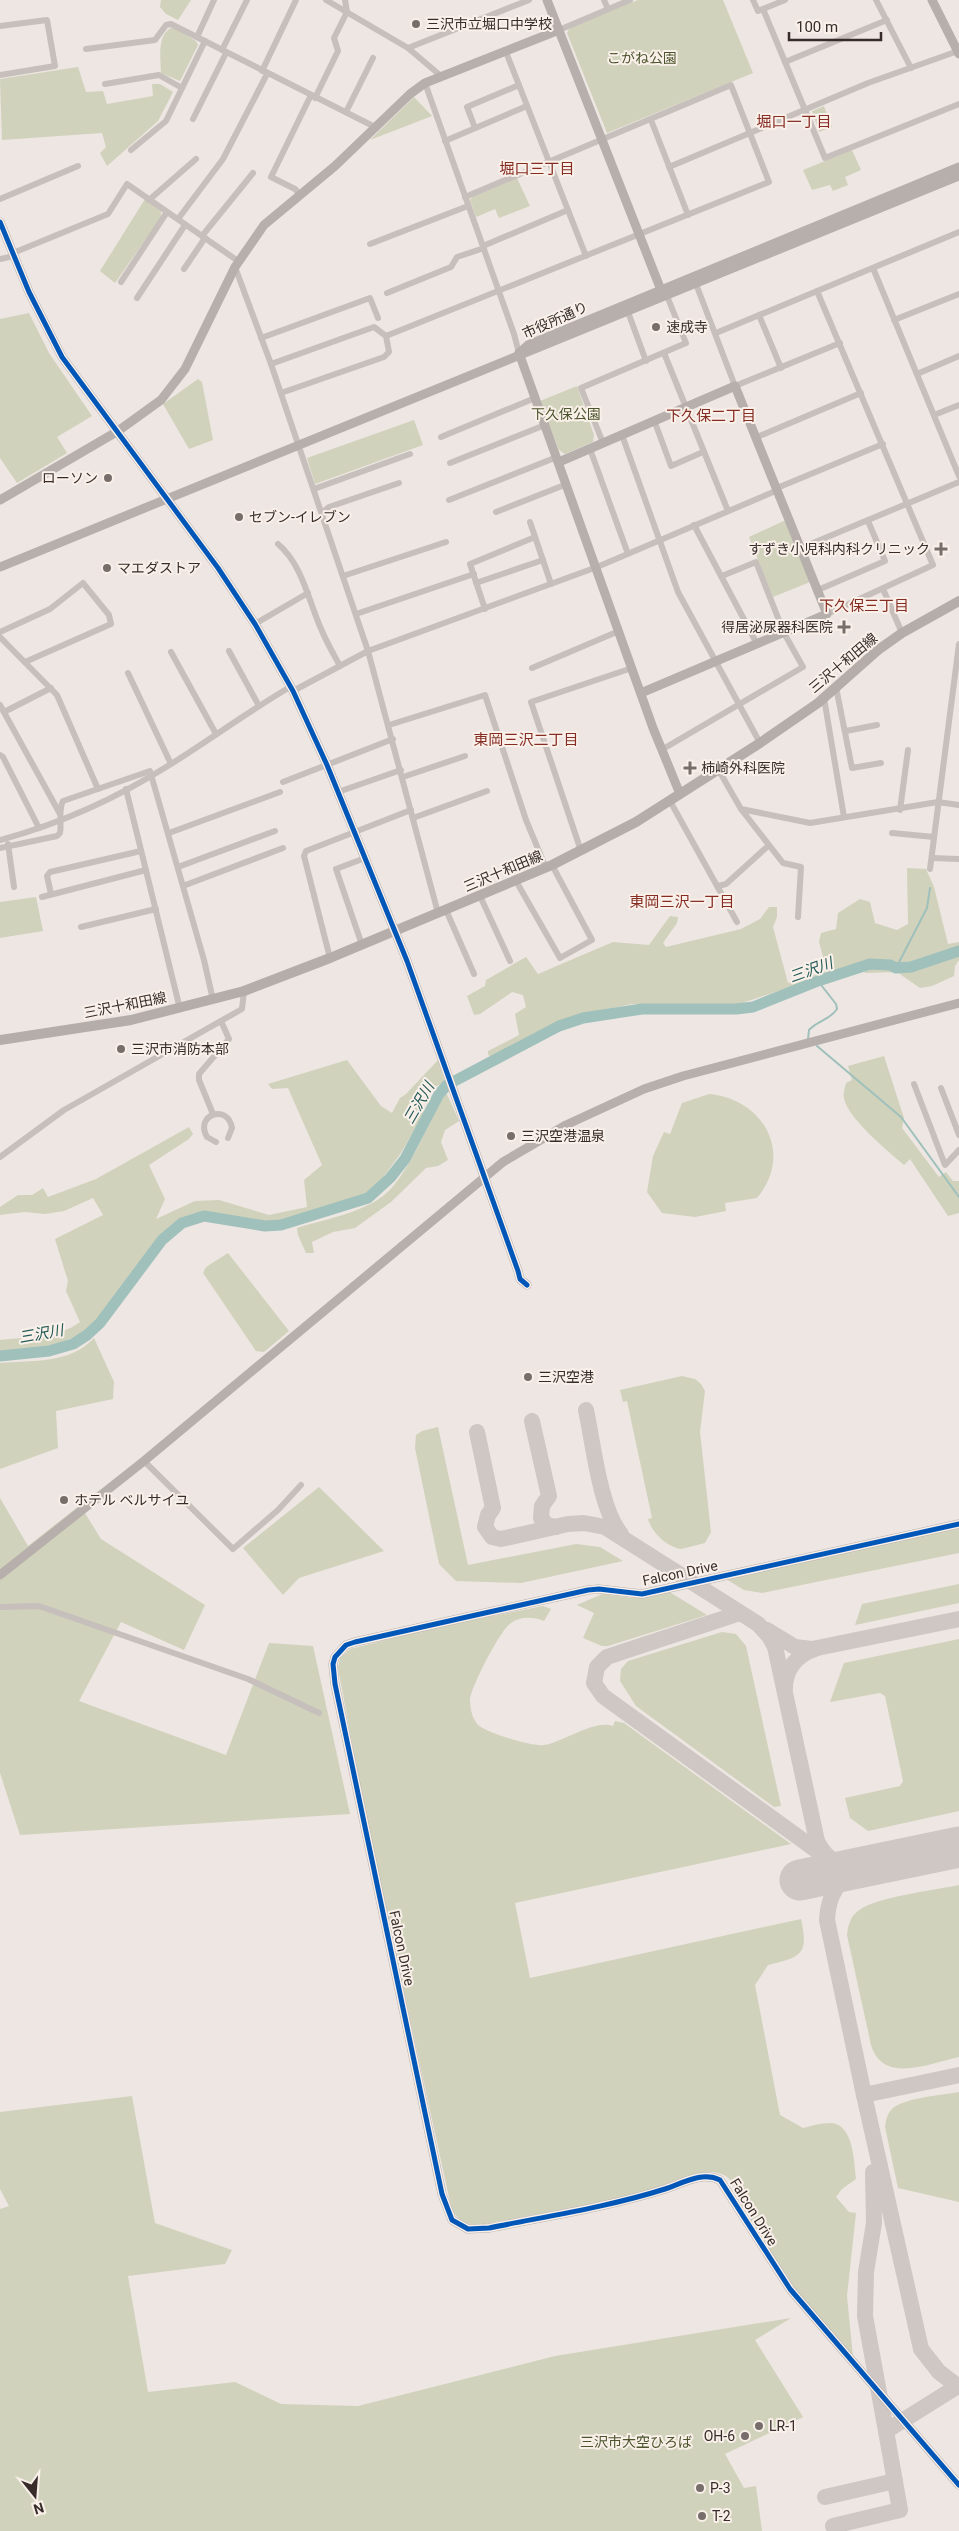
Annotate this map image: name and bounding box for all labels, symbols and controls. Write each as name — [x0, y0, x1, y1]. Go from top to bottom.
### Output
scale bar — [789, 10, 882, 42]
place label: 三沢市立堀口中学校 — [426, 16, 552, 32]
marker: 三沢市立堀口中学校 — [410, 18, 422, 30]
text: 100 m — [796, 18, 838, 36]
park label: こがね公園 — [607, 50, 677, 66]
district label: 堀口一丁目 — [756, 113, 832, 131]
district label: 堀口三丁目 — [499, 160, 575, 178]
street label: 市役所通り — [520, 298, 590, 342]
place label: 速成寺 — [666, 319, 708, 335]
marker: 速成寺 — [650, 321, 662, 333]
park label: 下久保公園 — [531, 406, 601, 422]
district label: 下久保二丁目 — [666, 407, 756, 425]
place label: ローソン — [42, 470, 98, 486]
marker: ローソン — [102, 472, 114, 484]
place label: セブン-イレブン — [249, 509, 351, 525]
marker: セブン-イレブン — [233, 511, 245, 523]
place label: すずき小児科内科クリニック — [748, 541, 930, 557]
marker: すずき小児科内科クリニック — [934, 542, 948, 556]
place label: マエダストア — [117, 560, 201, 576]
marker: マエダストア — [101, 562, 113, 574]
district label: 下久保三丁目 — [819, 597, 909, 615]
place label: 得居泌尿器科医院 — [721, 619, 833, 635]
marker: 得居泌尿器科医院 — [837, 620, 851, 634]
street label: 三沢十和田線 — [806, 630, 880, 696]
district label: 東岡三沢二丁目 — [473, 731, 579, 749]
place label: 柿崎外科医院 — [701, 760, 785, 776]
marker: 柿崎外科医院 — [683, 761, 697, 775]
street label: 三沢十和田線 — [461, 847, 545, 895]
district label: 東岡三沢一丁目 — [629, 893, 735, 911]
water label: 三沢川 — [787, 953, 837, 986]
street label: 三沢十和田線 — [82, 989, 168, 1021]
place label: 三沢市消防本部 — [131, 1041, 229, 1057]
marker: 三沢市消防本部 — [115, 1043, 127, 1055]
water label: 三沢川 — [400, 1077, 439, 1127]
place label: 三沢空港温泉 — [521, 1128, 605, 1144]
marker: 三沢空港温泉 — [505, 1130, 517, 1142]
water label: 三沢川 — [17, 1321, 67, 1347]
place label: 三沢空港 — [538, 1369, 594, 1385]
marker: 三沢空港 — [522, 1371, 534, 1383]
place label: ホテル ベルサイユ — [74, 1492, 189, 1508]
marker: ホテル ベルサイユ — [58, 1494, 70, 1506]
street label: Falcon Drive — [641, 1557, 719, 1589]
street label: Falcon Drive — [386, 1909, 418, 1987]
street label: Falcon Drive — [727, 2175, 781, 2249]
place label: LR-1 — [769, 2418, 797, 2434]
marker: LR-1 — [753, 2420, 765, 2432]
place label: OH-6 — [704, 2428, 735, 2444]
marker: OH-6 — [739, 2430, 751, 2442]
park label: 三沢市大空ひろば — [580, 2434, 692, 2450]
north arrow — [10, 2471, 60, 2521]
place label: P-3 — [710, 2480, 731, 2496]
marker: P-3 — [694, 2482, 706, 2494]
text: N — [32, 2499, 46, 2518]
place label: T-2 — [712, 2508, 731, 2524]
marker: T-2 — [696, 2510, 708, 2522]

